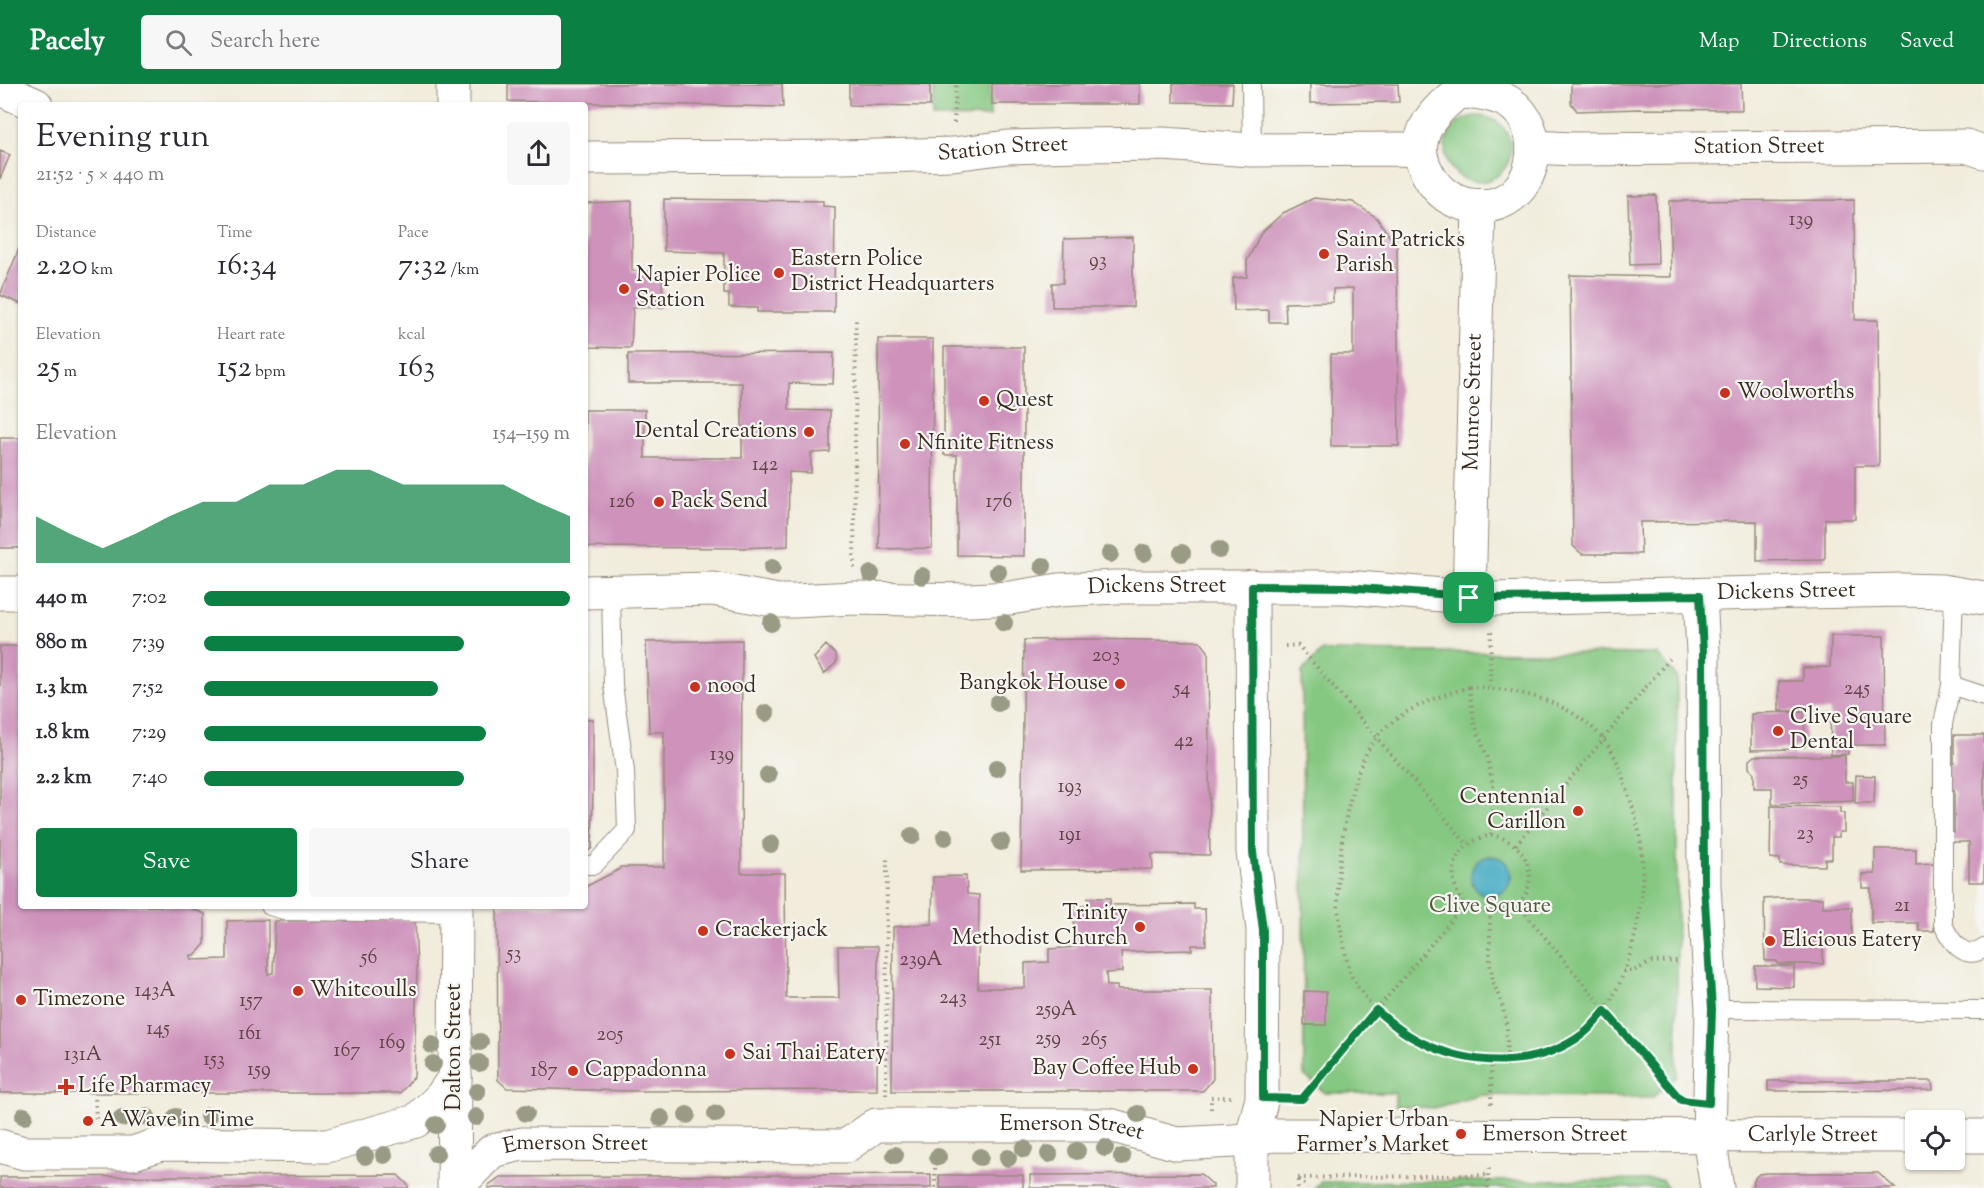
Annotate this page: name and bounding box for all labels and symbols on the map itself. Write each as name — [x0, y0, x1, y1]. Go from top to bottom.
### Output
street label: Station Street — [937, 129, 1069, 170]
street label: Station Street — [1693, 131, 1825, 164]
house number: 139 — [1789, 206, 1813, 235]
place label: Saint Patricks Parish — [1336, 225, 1465, 282]
place label: Eastern Police District Headquarters — [791, 244, 994, 301]
house number: 93 — [1089, 247, 1107, 276]
marker: Saint Patricks Parish — [1317, 247, 1331, 261]
place label: Napier Police Station — [636, 260, 761, 317]
marker: Eastern Police District Headquarters — [772, 266, 786, 280]
marker: Napier Police Station — [617, 282, 631, 296]
street label: Munroe Street — [1456, 332, 1492, 471]
place label: Woolworths — [1737, 377, 1854, 409]
place label: Quest — [996, 385, 1054, 417]
marker: Woolworths — [1718, 386, 1732, 400]
marker: Quest — [977, 394, 991, 408]
place label: Dental Creations — [635, 416, 797, 448]
marker: Dental Creations — [802, 425, 816, 439]
place label: Nfinite Fitness — [917, 428, 1054, 460]
marker: Nfinite Fitness — [898, 437, 912, 451]
house number: 142 — [752, 451, 778, 480]
place label: Pack Send — [671, 486, 768, 518]
house number: 126 — [609, 488, 635, 517]
house number: 176 — [986, 488, 1012, 517]
marker: Pack Send — [652, 495, 666, 509]
street label: Dickens Street — [1087, 571, 1227, 604]
pin — [1443, 572, 1494, 623]
street label: Dickens Street — [1717, 575, 1856, 610]
house number: 203 — [1092, 642, 1120, 671]
place label: Bangkok House — [959, 668, 1108, 700]
place label: nood — [707, 671, 756, 703]
house number: 54 — [1173, 675, 1190, 704]
house number: 245 — [1844, 675, 1870, 704]
marker: Bangkok House — [1113, 677, 1127, 691]
marker: nood — [688, 680, 702, 694]
place label: Clive Square Dental — [1790, 702, 1912, 759]
marker: Clive Square Dental — [1771, 724, 1785, 738]
house number: 42 — [1174, 727, 1194, 756]
house number: 139 — [710, 741, 734, 770]
house number: 25 — [1792, 766, 1808, 795]
house number: 193 — [1058, 773, 1082, 802]
place label: Centennial Carillon — [1460, 782, 1566, 839]
marker: Centennial Carillon — [1571, 804, 1585, 818]
house number: 23 — [1796, 820, 1814, 849]
house number: 191 — [1058, 821, 1082, 850]
park label: Clive Square — [1429, 891, 1551, 923]
house number: 21 — [1894, 892, 1910, 921]
place label: Trinity Methodist Church — [952, 898, 1128, 955]
place label: Crackerjack — [715, 915, 828, 947]
marker: Trinity Methodist Church — [1133, 920, 1147, 934]
marker: Crackerjack — [696, 924, 710, 938]
place label: Elicious Eatery — [1782, 925, 1922, 957]
marker: Elicious Eatery — [1763, 934, 1777, 948]
house number: 53 — [506, 940, 521, 969]
house number: 56 — [360, 944, 377, 973]
house number: 239A — [899, 946, 943, 975]
place label: Whitcoulls — [310, 975, 417, 1007]
house number: 143A — [134, 977, 176, 1006]
street label: Dalton Street — [439, 983, 471, 1111]
place label: Timezone — [33, 984, 125, 1016]
marker: Whitcoulls — [291, 984, 305, 998]
house number: 243 — [939, 984, 967, 1013]
house number: 157 — [239, 987, 263, 1016]
marker: Timezone — [14, 993, 28, 1007]
house number: 259A — [1035, 996, 1077, 1025]
house number: 145 — [146, 1015, 170, 1044]
house number: 161 — [238, 1020, 262, 1049]
house number: 205 — [597, 1021, 624, 1050]
house number: 259 — [1035, 1025, 1061, 1054]
house number: 251 — [979, 1026, 1002, 1055]
house number: 265 — [1081, 1026, 1107, 1055]
house number: 169 — [379, 1029, 405, 1058]
house number: 167 — [334, 1037, 360, 1066]
place label: Sai Thai Eatery — [742, 1038, 886, 1070]
house number: 131A — [64, 1041, 102, 1070]
house number: 153 — [203, 1046, 225, 1075]
marker: Sai Thai Eatery — [723, 1047, 737, 1061]
place label: Bay Coffee Hub — [1033, 1053, 1181, 1085]
place label: Cappadonna — [585, 1055, 707, 1087]
house number: 159 — [247, 1056, 271, 1085]
house number: 187 — [531, 1057, 557, 1086]
marker: Bay Coffee Hub — [1186, 1062, 1200, 1076]
marker: Cappadonna — [566, 1064, 580, 1078]
place label: Life Pharmacy — [78, 1071, 211, 1103]
marker: Life Pharmacy — [59, 1080, 73, 1094]
place label: A Wave in Time — [100, 1105, 254, 1137]
place label: Napier Urban Farmer's Market — [1297, 1105, 1449, 1162]
street label: Emerson Street — [999, 1109, 1148, 1150]
marker: A Wave in Time — [81, 1114, 95, 1128]
street label: Emerson Street — [1482, 1119, 1628, 1152]
street label: Carlyle Street — [1748, 1120, 1878, 1152]
marker: Napier Urban Farmer's Market — [1454, 1127, 1468, 1141]
street label: Emerson Street — [500, 1128, 649, 1164]

